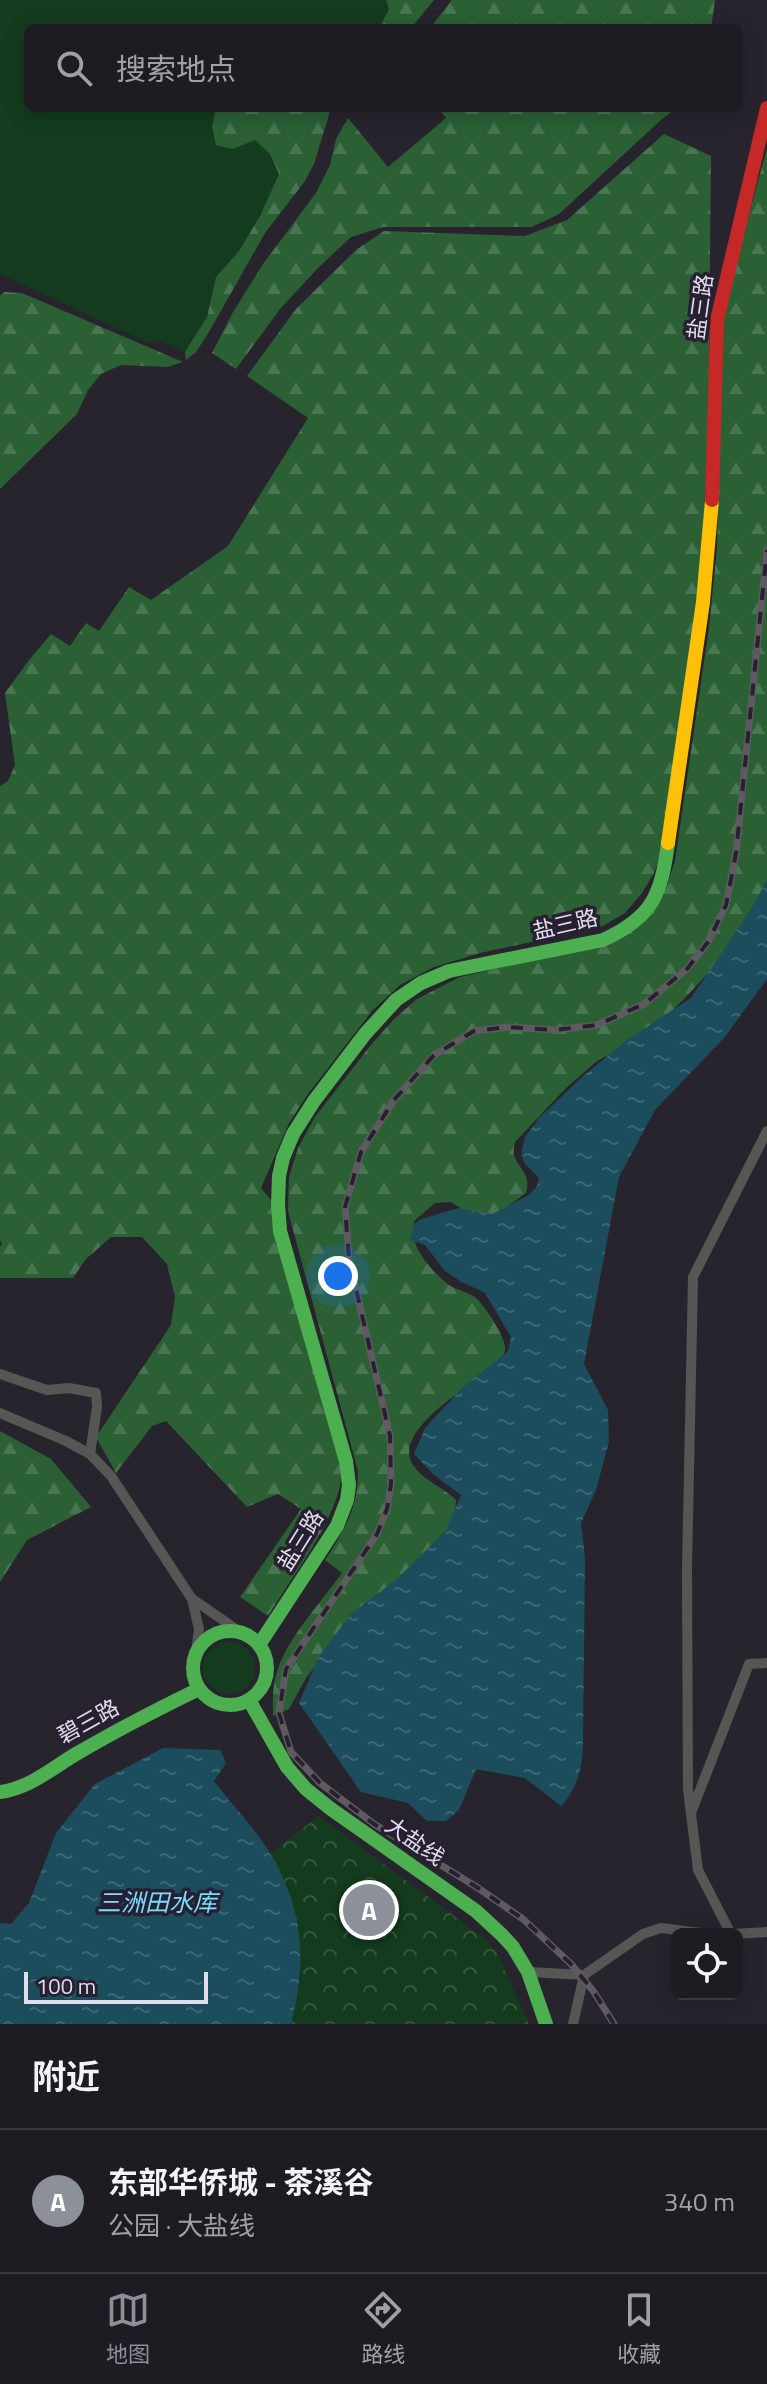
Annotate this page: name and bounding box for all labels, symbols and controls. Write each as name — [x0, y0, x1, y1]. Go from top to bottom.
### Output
search box — [24, 24, 743, 112]
icon: search — [52, 46, 96, 90]
text: 搜索地点 — [116, 46, 236, 92]
street label: 盐三路 — [679, 272, 721, 342]
street label: 盐三路 — [529, 900, 601, 948]
your location — [318, 1256, 358, 1296]
street label: 盐三路 — [268, 1503, 332, 1577]
street label: 碧三路 — [51, 1690, 125, 1752]
street label: 大盐线 — [378, 1808, 452, 1874]
pin: A — [343, 1880, 395, 1940]
water label: 三洲田水库 — [97, 1884, 221, 1920]
map controls — [671, 1928, 743, 2000]
button: locate — [671, 1928, 743, 2000]
scale bar — [24, 1968, 208, 2004]
text: 100 m — [36, 1969, 96, 2003]
text: 附近 — [32, 2050, 100, 2102]
text: 东部华侨城 - 茶溪谷 — [108, 2159, 373, 2205]
text: A — [50, 2182, 66, 2221]
text: 340 m — [664, 2182, 735, 2221]
text: 公园 · 大盐线 — [108, 2206, 255, 2245]
tab: 地图 — [106, 2288, 150, 2371]
tab: 路线 — [361, 2288, 405, 2371]
tab: 收藏 — [617, 2288, 661, 2371]

